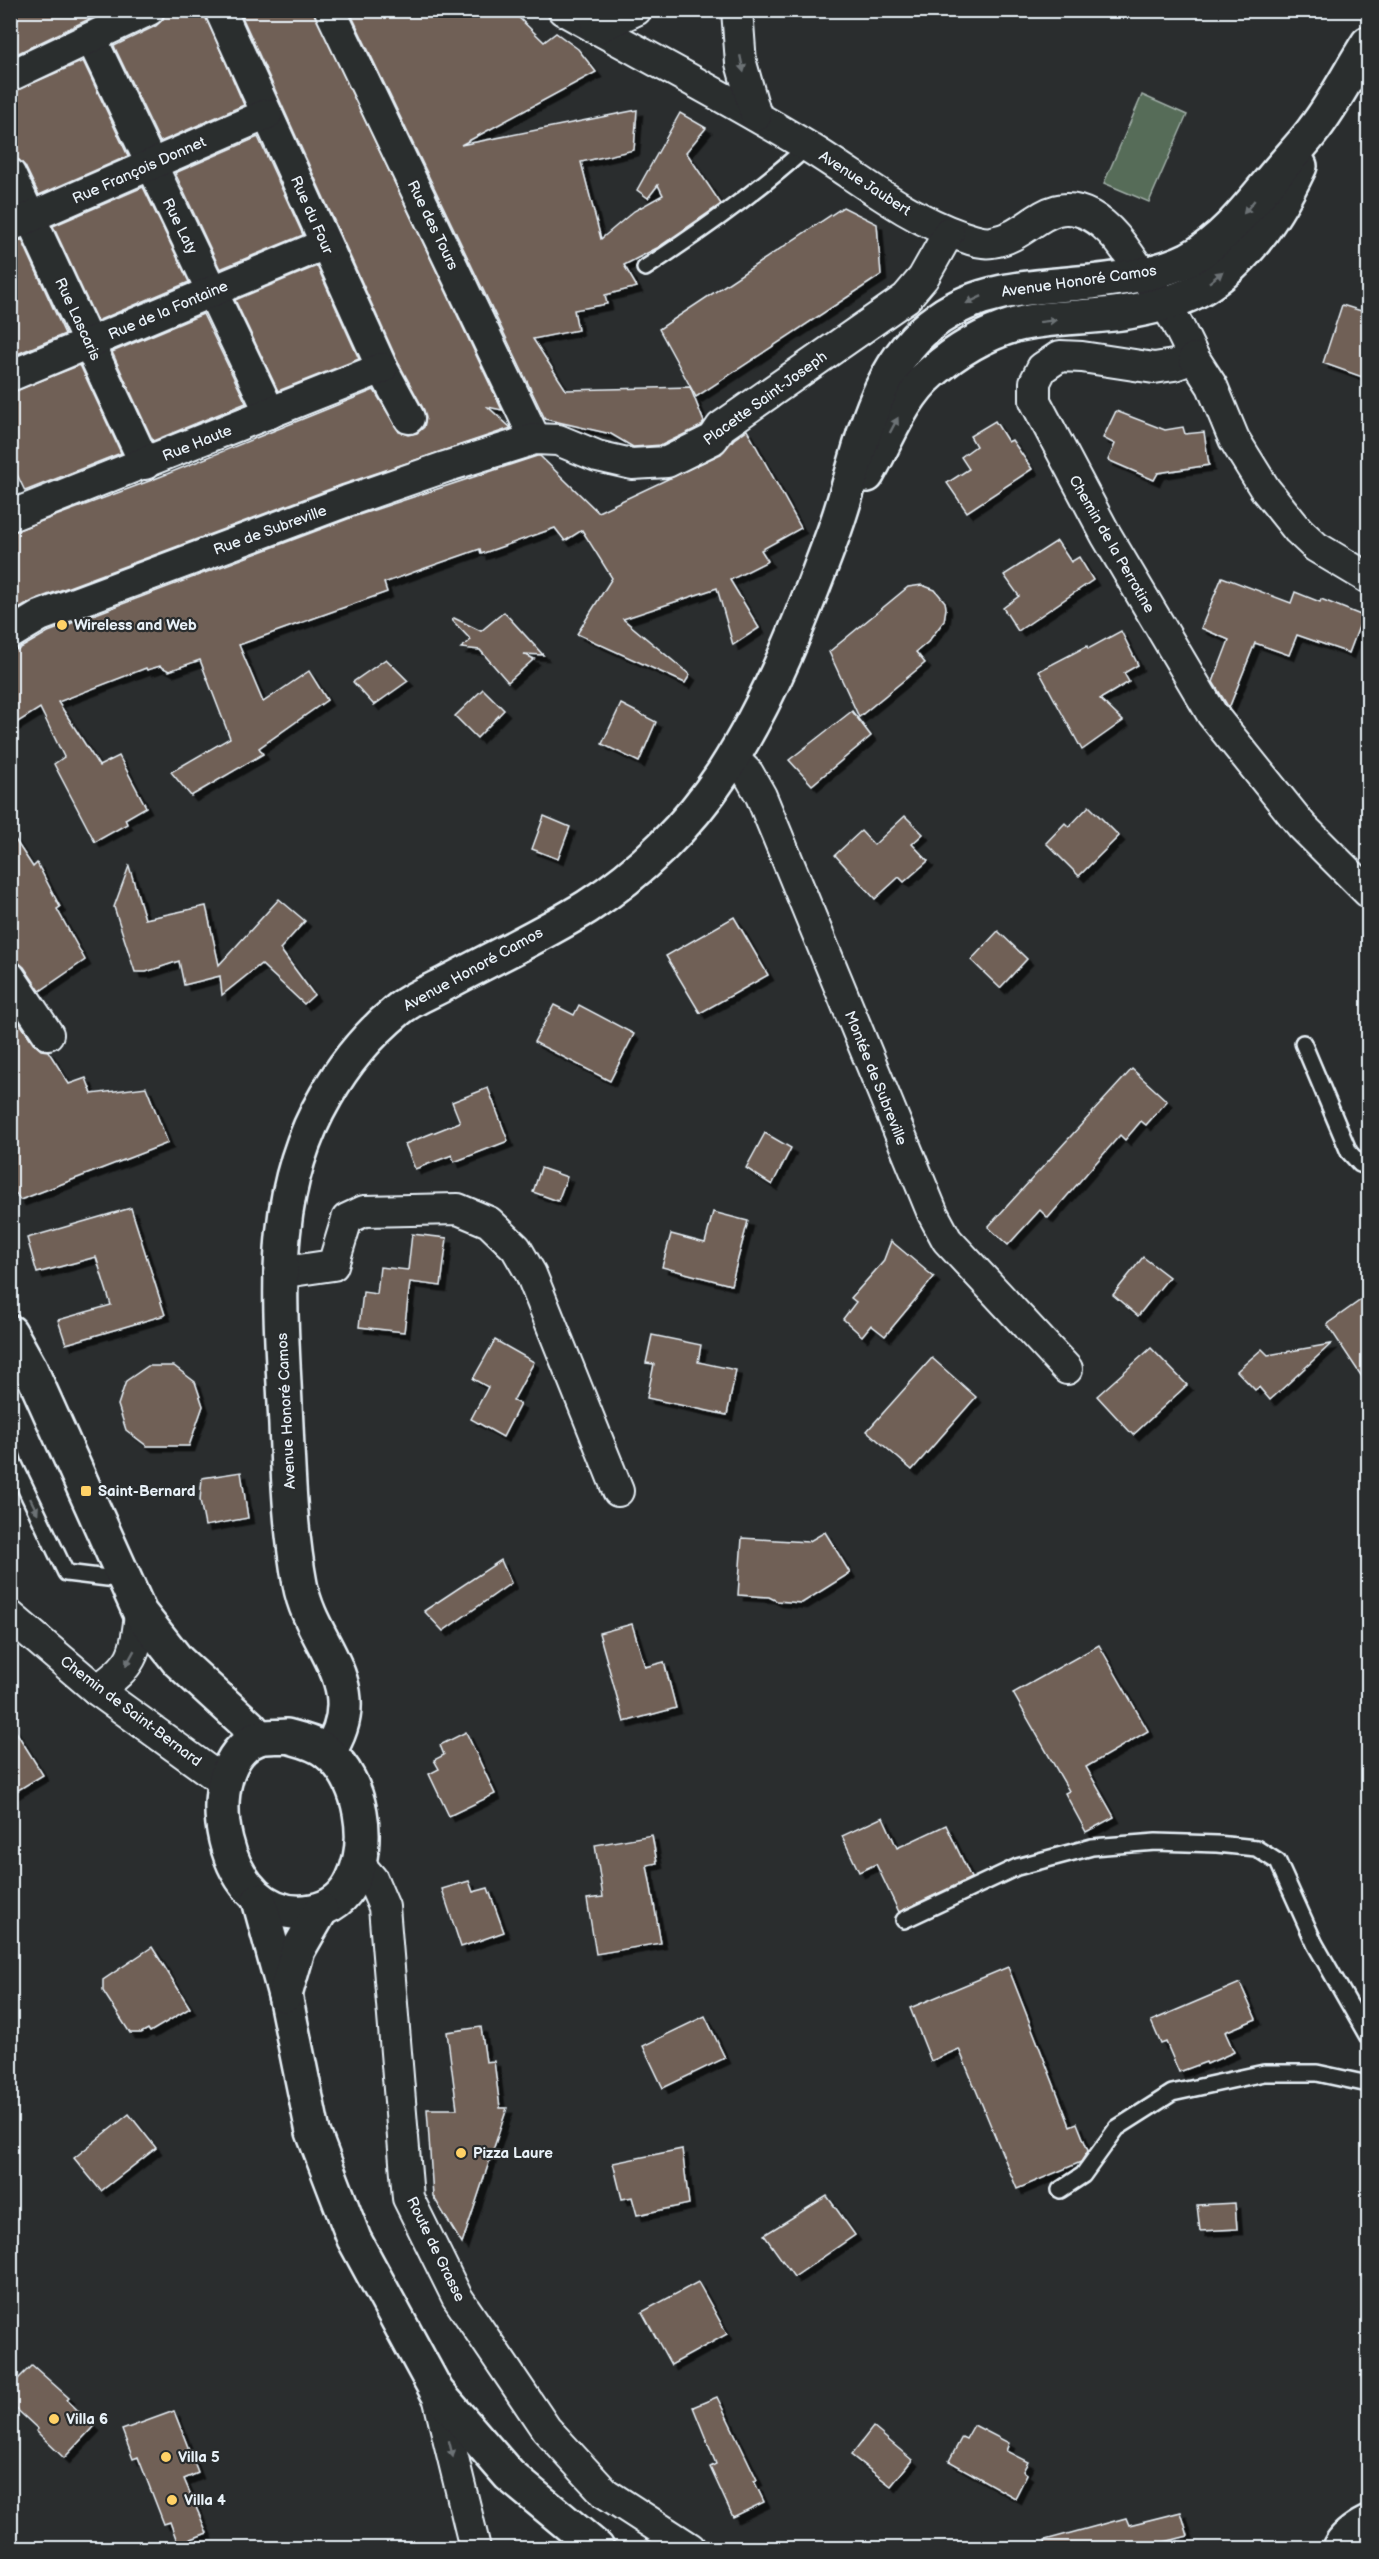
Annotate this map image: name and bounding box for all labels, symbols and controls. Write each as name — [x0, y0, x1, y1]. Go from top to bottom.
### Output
one-way arrow — [738, 55, 748, 73]
street label: Rue François Donnet — [70, 132, 209, 208]
street label: Avenue Jaubert — [815, 147, 914, 220]
street label: Rue du Four — [286, 173, 337, 258]
street label: Rue des Tours — [403, 177, 463, 274]
street label: Rue Laty — [158, 195, 201, 258]
one-way arrow — [1243, 199, 1256, 214]
street label: Avenue Honoré Camos — [1000, 261, 1158, 302]
one-way arrow — [1208, 271, 1223, 284]
street label: Rue Lascaris — [50, 275, 105, 364]
street label: Rue de la Fontaine — [105, 277, 231, 344]
one-way arrow — [966, 296, 983, 305]
one-way arrow — [1039, 316, 1058, 326]
street label: Placette Saint-Joseph — [700, 347, 831, 450]
one-way arrow — [889, 416, 899, 433]
street label: Rue Haute — [160, 421, 235, 466]
street label: Chemin de la Perrotine — [1064, 472, 1159, 616]
street label: Rue de Subreville — [211, 501, 330, 560]
place label: Wireless and Web — [74, 616, 197, 635]
marker: Wireless and Web — [55, 618, 69, 632]
street label: Avenue Honoré Camos — [400, 923, 547, 1016]
street label: Montée de Subreville — [840, 1008, 911, 1148]
street label: Avenue Honoré Camos — [273, 1332, 300, 1490]
place label: Saint-Bernard — [98, 1482, 195, 1501]
marker: Saint-Bernard — [79, 1484, 93, 1498]
one-way arrow — [29, 1497, 38, 1514]
one-way arrow — [125, 1650, 135, 1667]
street label: Chemin de Saint-Bernard — [56, 1652, 205, 1771]
place label: Pizza Laure — [473, 2144, 553, 2163]
marker: Pizza Laure — [454, 2146, 468, 2160]
street label: Route de Grasse — [402, 2194, 469, 2305]
place label: Villa 6 — [66, 2410, 108, 2429]
marker: Villa 6 — [47, 2412, 61, 2426]
one-way arrow — [446, 2440, 456, 2458]
place label: Villa 5 — [178, 2448, 220, 2467]
marker: Villa 5 — [159, 2450, 173, 2464]
place label: Villa 4 — [184, 2491, 226, 2510]
marker: Villa 4 — [165, 2493, 179, 2507]

